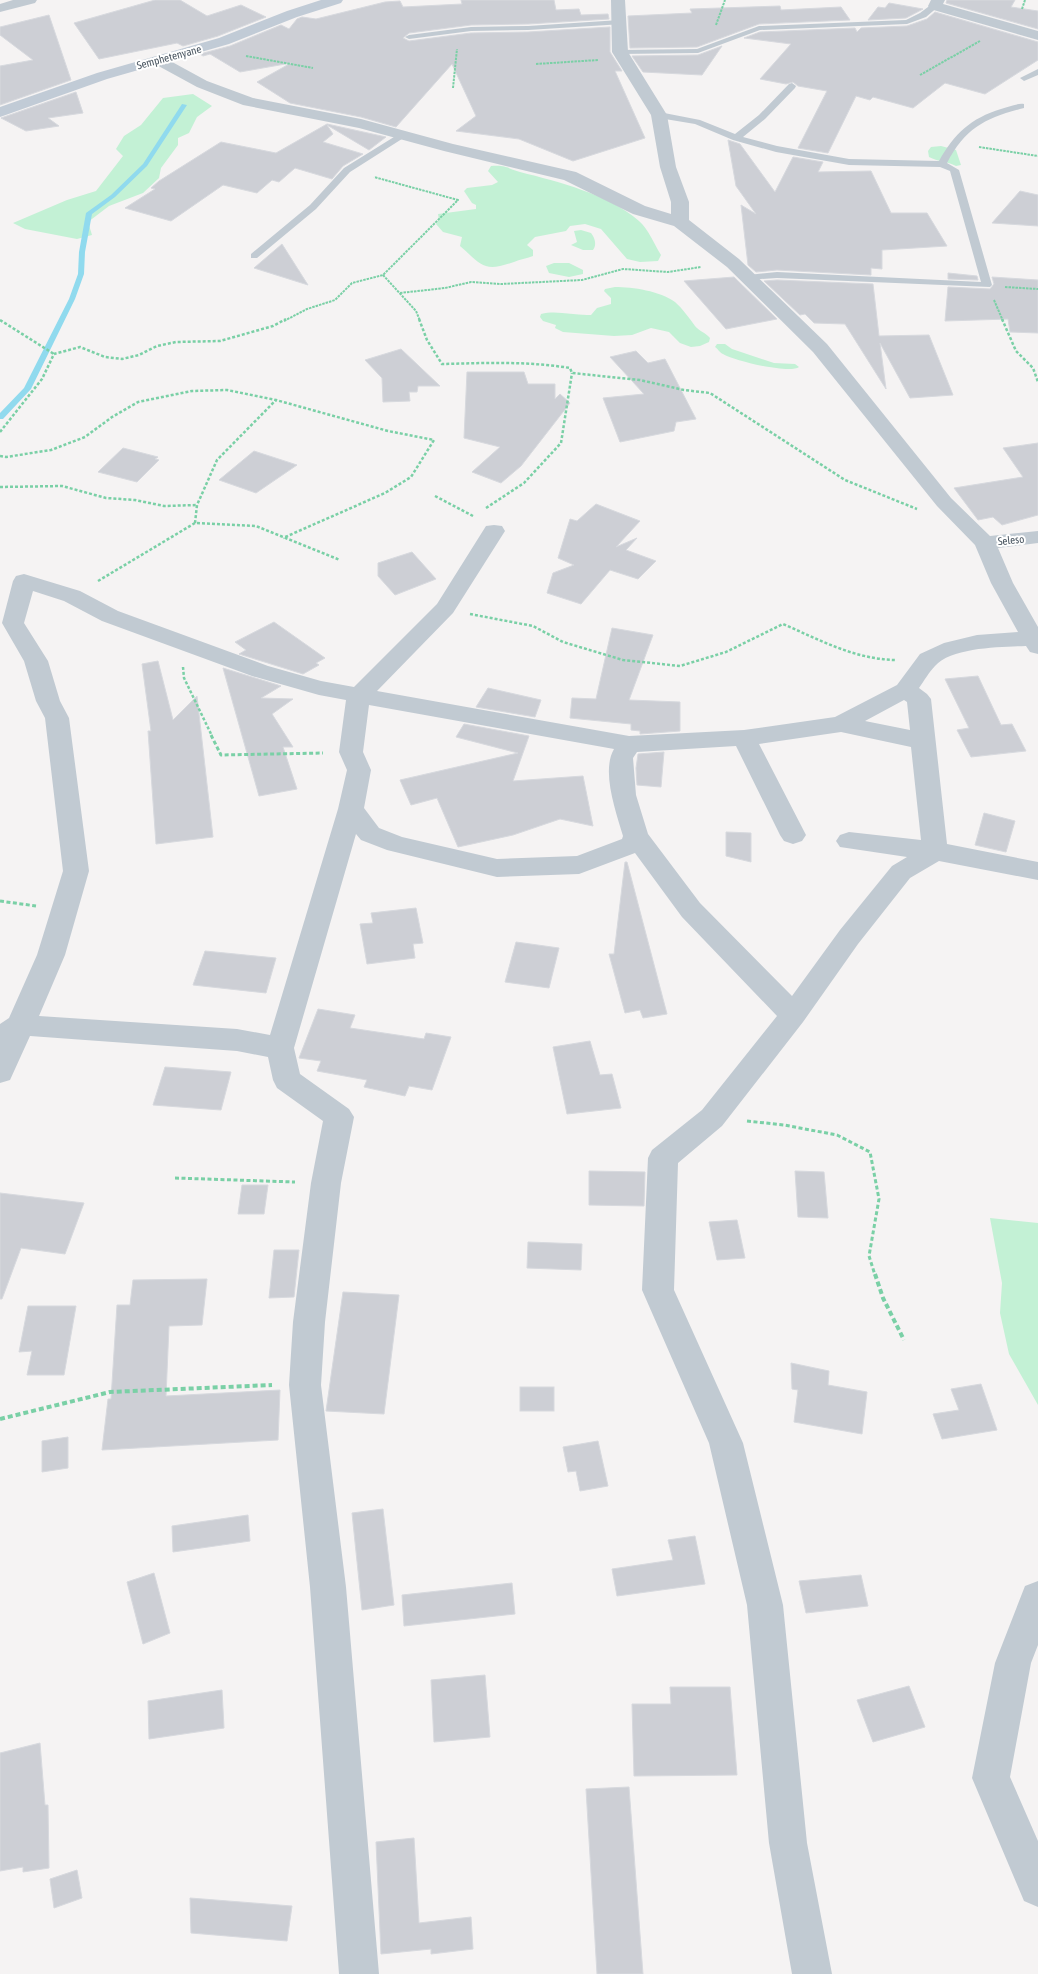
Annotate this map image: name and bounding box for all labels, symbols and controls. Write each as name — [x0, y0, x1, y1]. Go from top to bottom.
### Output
street label: Semphetenyane — [135, 43, 203, 71]
street label: Seleso — [997, 533, 1025, 547]

